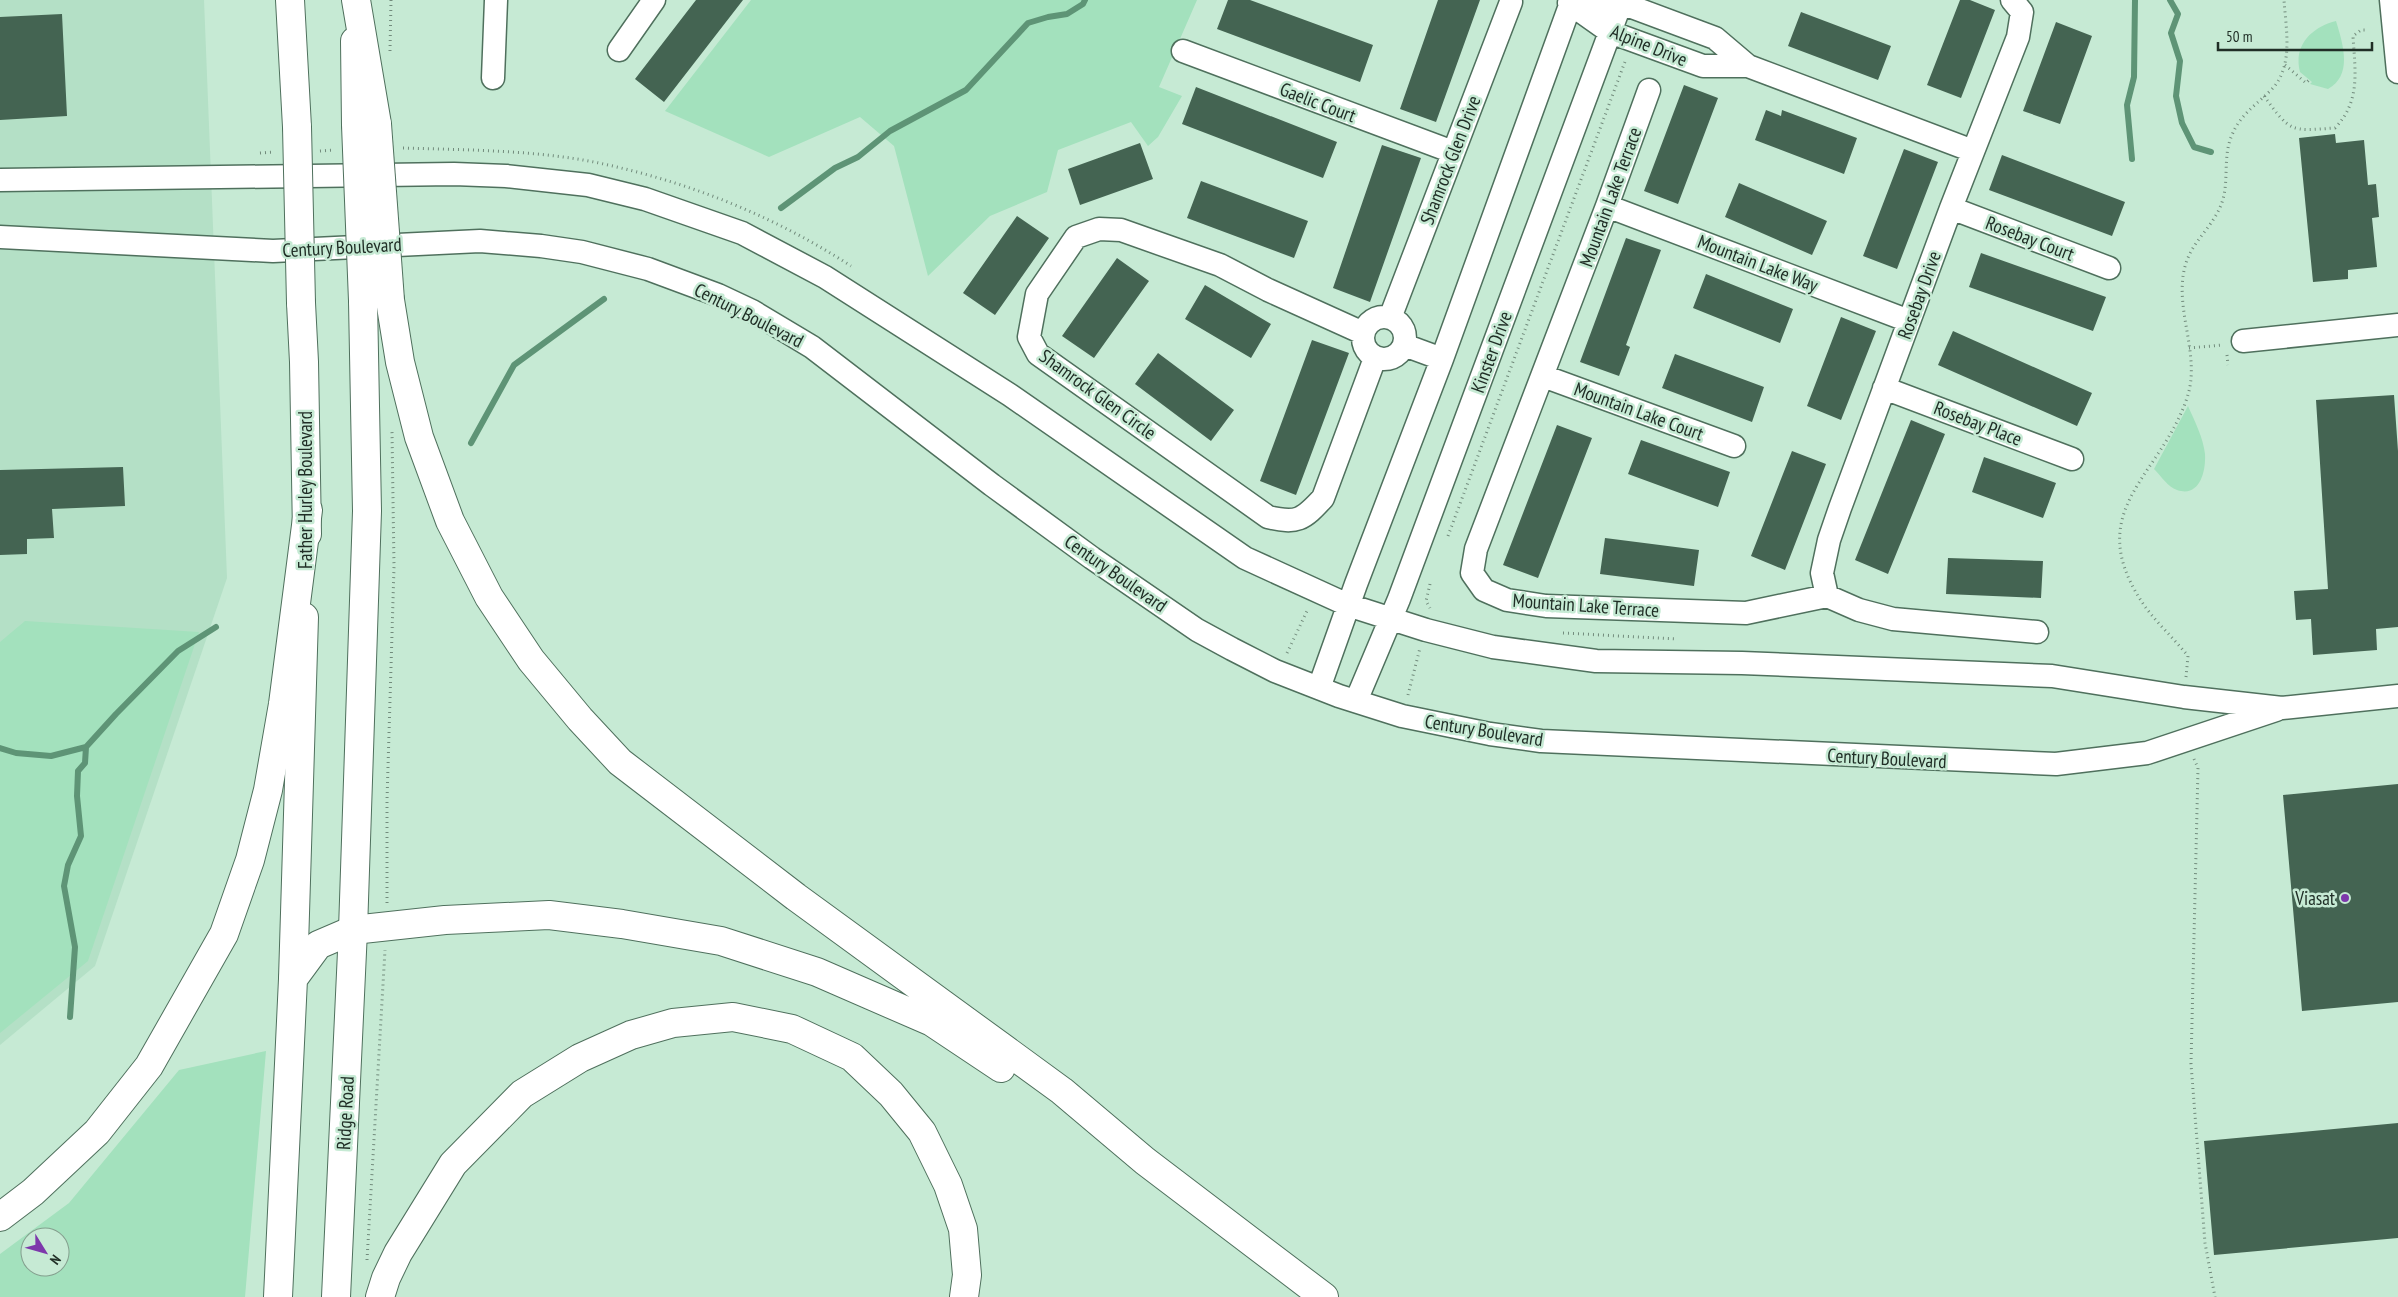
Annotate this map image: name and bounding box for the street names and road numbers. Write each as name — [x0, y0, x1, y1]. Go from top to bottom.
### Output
street label: Alpine Drive — [1607, 19, 1691, 71]
street label: Gaelic Court — [1277, 77, 1360, 128]
street label: Shamrock Glen Drive — [1414, 92, 1486, 228]
street label: Mountain Lake Terrace — [1574, 124, 1646, 270]
street label: Rosebay Court — [1982, 210, 2078, 266]
street label: Mountain Lake Way — [1694, 229, 1822, 297]
street label: Century Boulevard — [282, 232, 402, 262]
street label: Rosebay Drive — [1892, 248, 1946, 342]
street label: Century Boulevard — [690, 277, 808, 353]
street label: Kinster Drive — [1465, 308, 1517, 396]
street label: Shamrock Glen Circle — [1035, 344, 1161, 445]
street label: Mountain Lake Court — [1571, 376, 1708, 446]
street label: Rosebay Place — [1931, 395, 2025, 451]
street label: Father Hurley Boulevard — [293, 411, 317, 569]
street label: Century Boulevard — [1060, 529, 1172, 617]
street label: Mountain Lake Terrace — [1512, 588, 1660, 622]
street label: Century Boulevard — [1423, 709, 1545, 751]
street label: Century Boulevard — [1827, 743, 1947, 773]
street label: Ridge Road — [331, 1075, 359, 1151]

